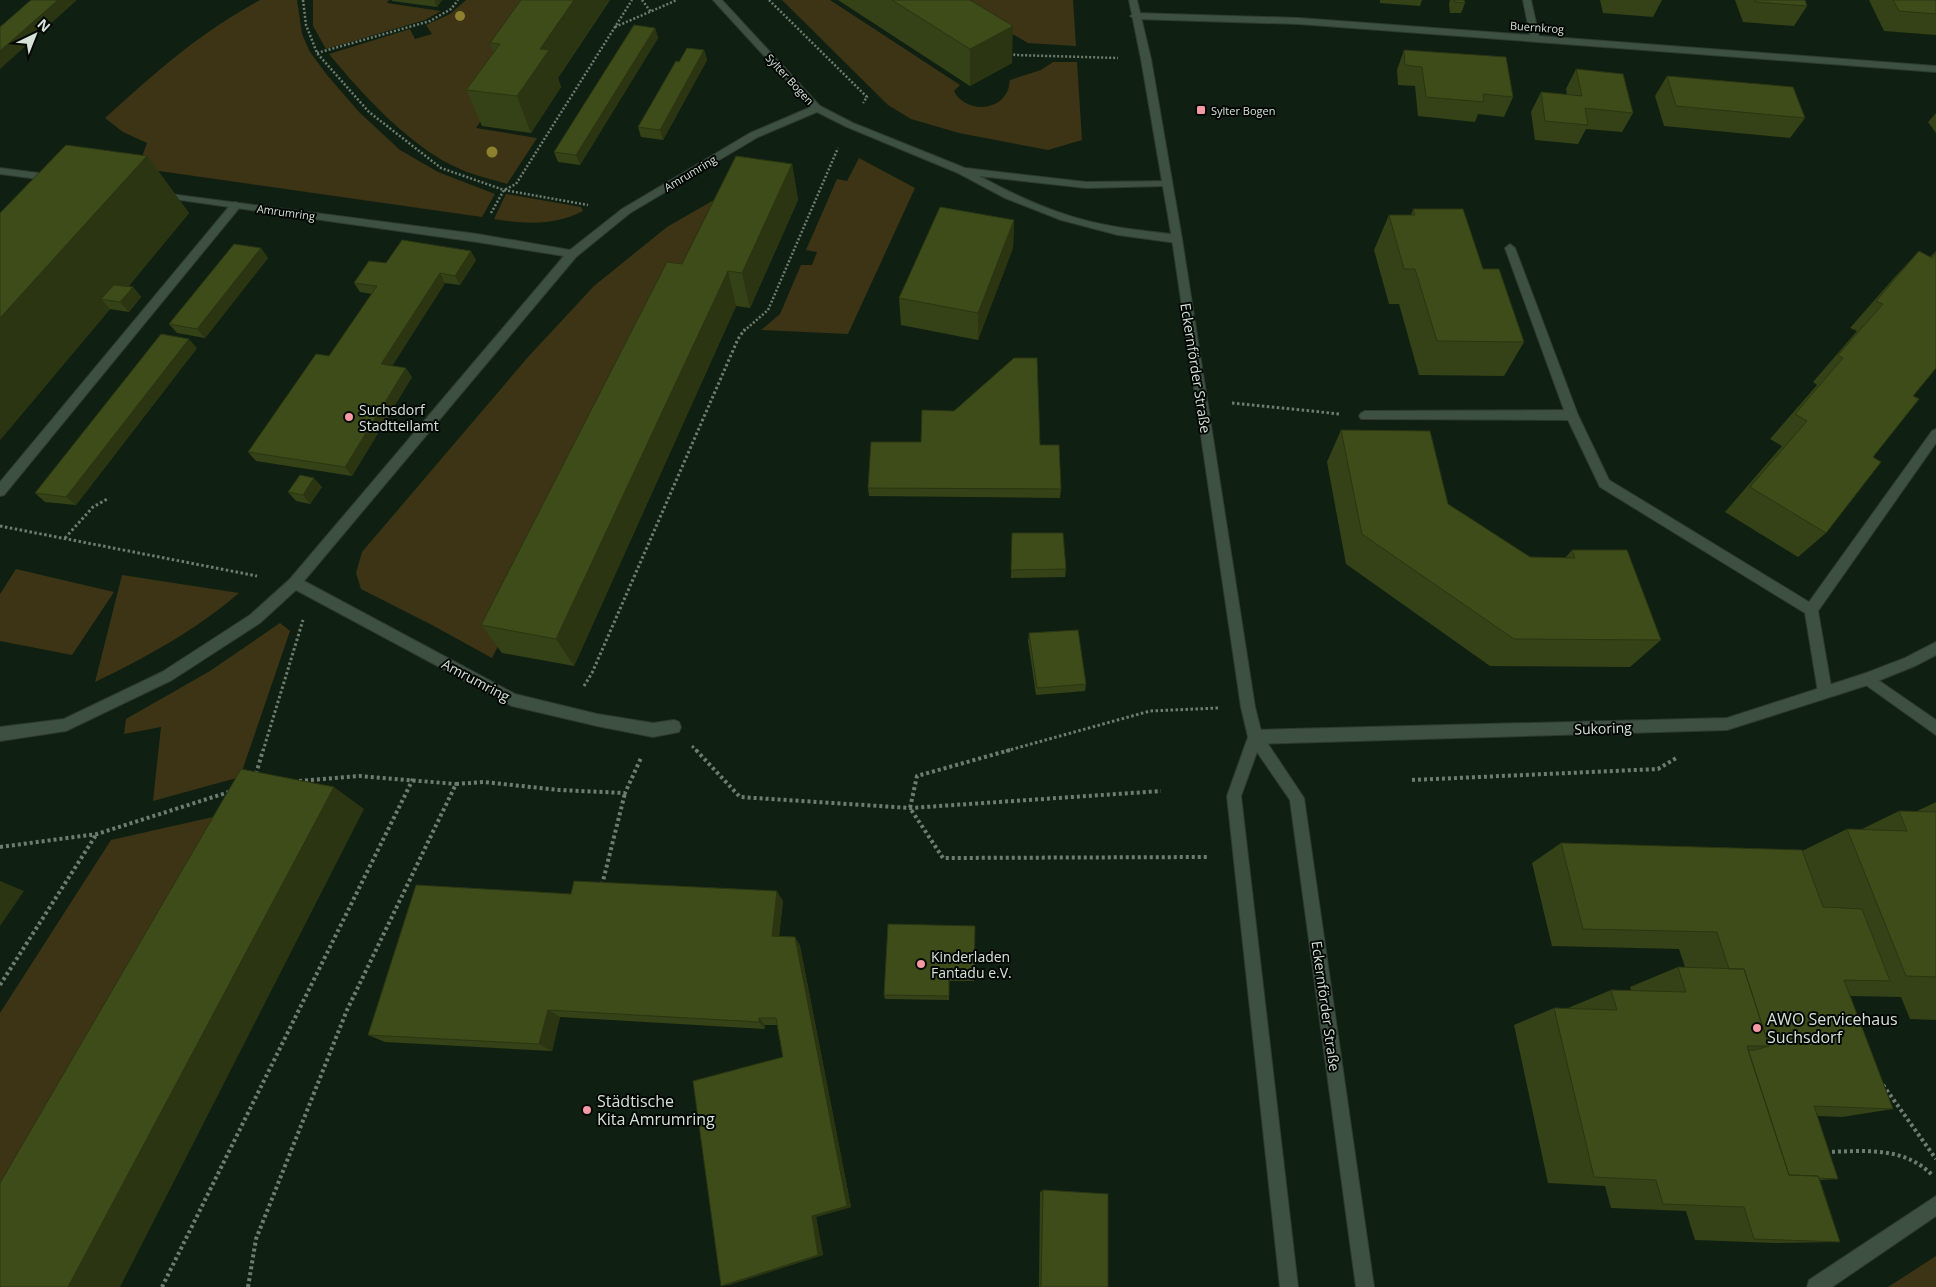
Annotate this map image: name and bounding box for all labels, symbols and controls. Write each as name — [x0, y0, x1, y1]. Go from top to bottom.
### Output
north arrow — [10, 10, 60, 60]
text: N — [34, 14, 55, 36]
street label: Buernkrog — [1509, 18, 1565, 36]
street label: Sylter Bogen — [763, 50, 817, 108]
place label: Sylter Bogen — [1211, 103, 1275, 118]
marker: Sylter Bogen — [1195, 104, 1207, 116]
street label: Amrumring — [661, 151, 719, 195]
street label: Amrumring — [256, 200, 316, 224]
street label: Eckernförder Straße — [1176, 302, 1216, 435]
place label: Suchsdorf Stadtteilamt — [359, 400, 439, 435]
marker: Suchsdorf Stadtteilamt — [343, 411, 355, 423]
street label: Amrumring — [439, 654, 514, 706]
street label: Sukoring — [1574, 717, 1632, 738]
street label: Eckernförder Straße — [1307, 940, 1345, 1073]
place label: Kinderladen Fantadu e.V. — [931, 947, 1012, 982]
marker: Kinderladen Fantadu e.V. — [915, 958, 927, 970]
place label: AWO Servicehaus Suchsdorf — [1767, 1008, 1898, 1048]
marker: AWO Servicehaus Suchsdorf — [1751, 1022, 1763, 1034]
place label: Städtische Kita Amrumring — [597, 1090, 715, 1130]
marker: Städtische Kita Amrumring — [581, 1104, 593, 1116]

